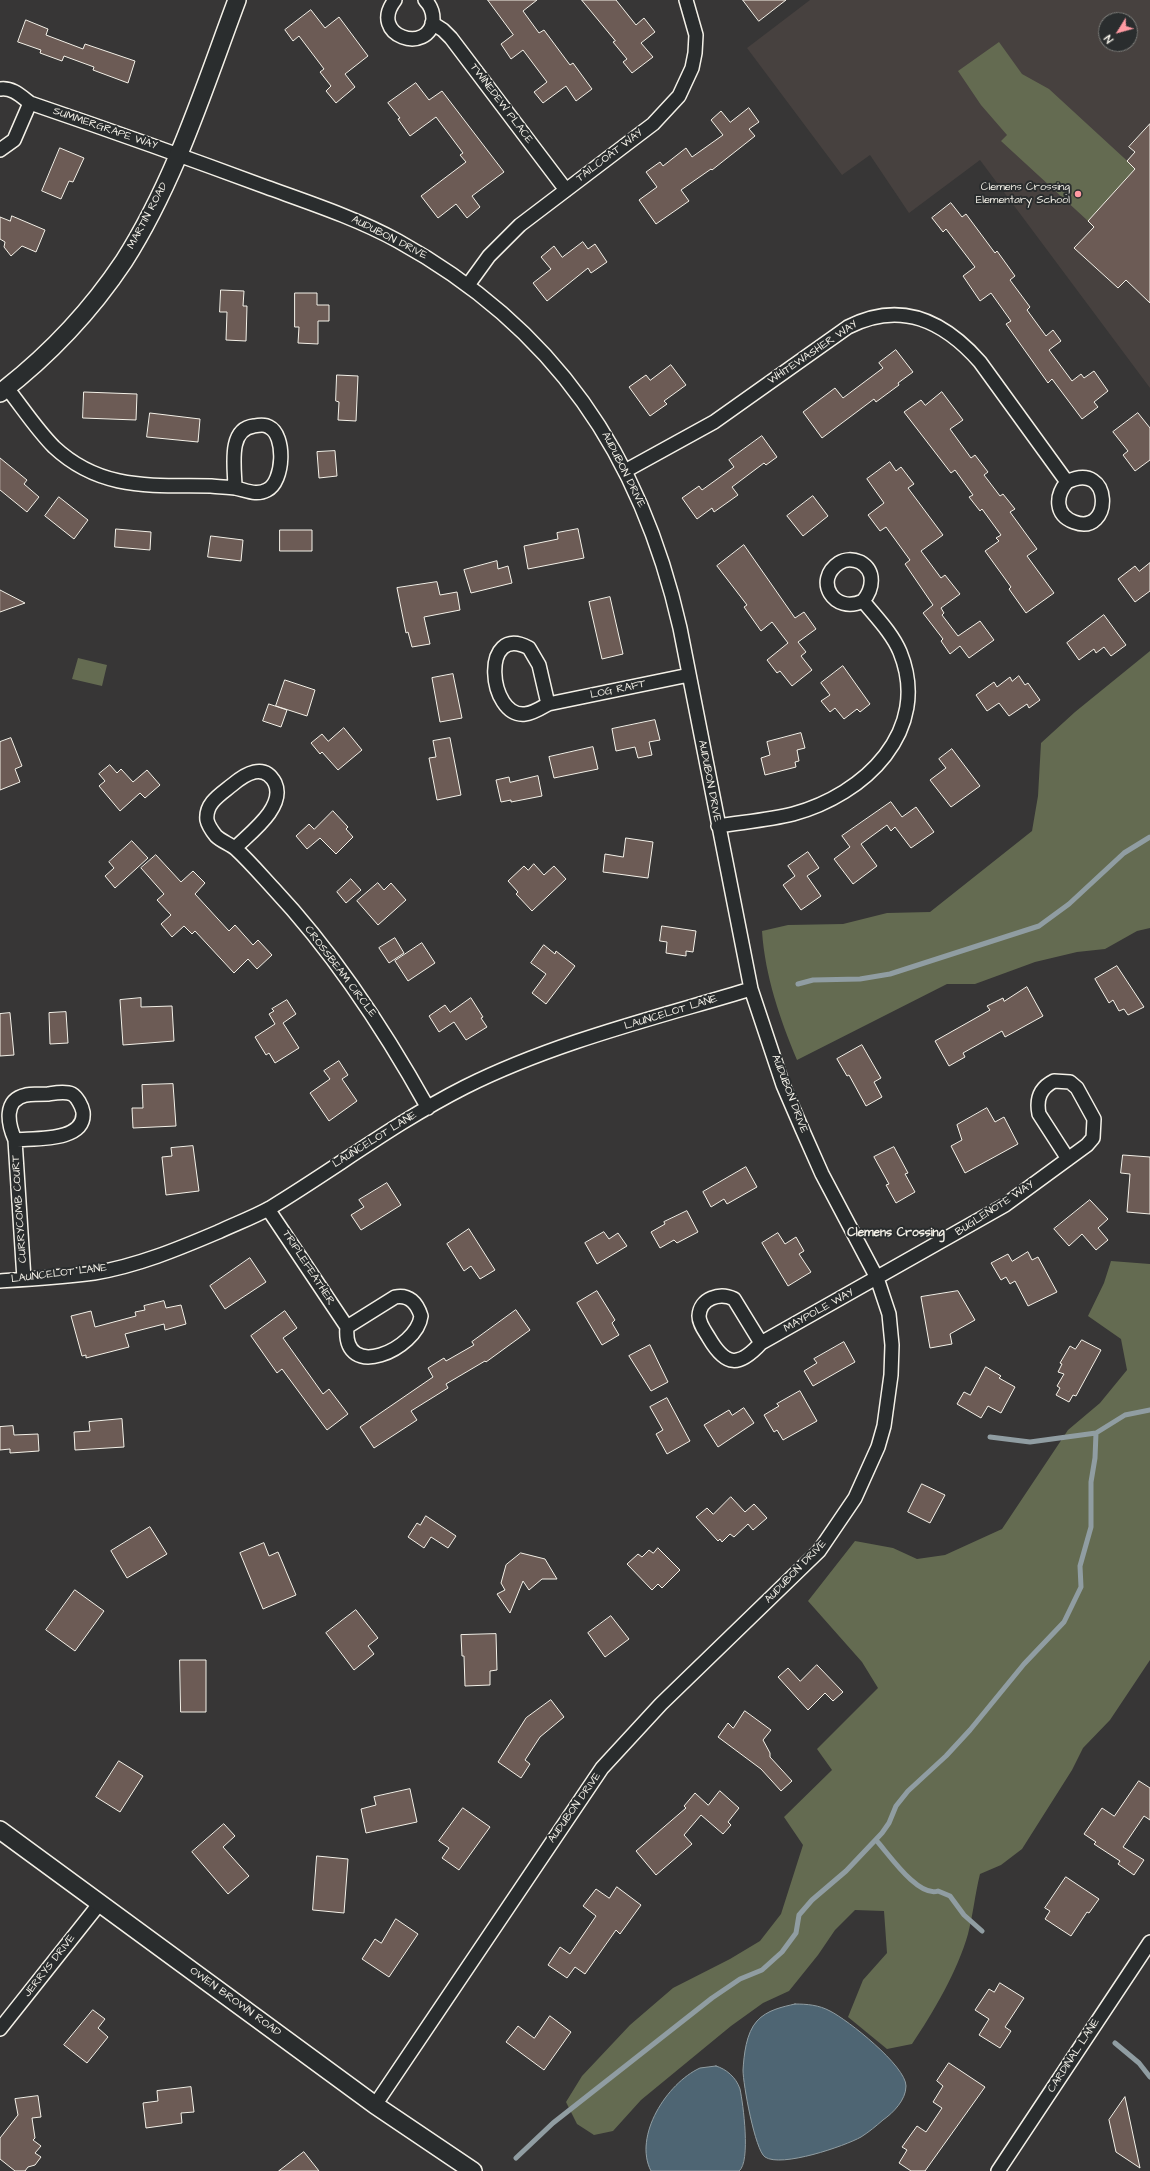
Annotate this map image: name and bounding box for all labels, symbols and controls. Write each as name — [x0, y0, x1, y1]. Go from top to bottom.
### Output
north arrow — [1098, 12, 1138, 52]
text: N — [1101, 32, 1117, 46]
street label: TWINEDEW PLACE — [467, 61, 535, 147]
street label: SUMMERGRAPE WAY — [51, 105, 159, 153]
street label: TAILCOAT WAY — [574, 127, 646, 185]
street label: MARTIN ROAD — [125, 181, 171, 251]
place label: Clemens Crossing Elementary School — [976, 181, 1070, 207]
marker: Clemens Crossing Elementary School — [1073, 189, 1083, 199]
street label: AUDUBON DRIVE — [349, 213, 429, 263]
street label: WHITEWASHER WAY — [766, 318, 860, 388]
street label: AUDUBON DRIVE — [598, 430, 648, 510]
street label: LOG RAFT — [589, 678, 647, 702]
street label: AUDUBON DRIVE — [695, 739, 723, 823]
street label: CROSSBEAM CIRCLE — [301, 924, 379, 1020]
street label: LAUNCELOT LANE — [623, 993, 719, 1033]
street label: AUDUBON DRIVE — [768, 1053, 810, 1135]
street label: LAUNCELOT LANE — [331, 1109, 419, 1171]
street label: CURRYCOMB COURT — [10, 1155, 30, 1263]
street label: BUGLENOTE WAY — [953, 1179, 1037, 1239]
district label: Clemens Crossing — [847, 1226, 945, 1240]
street label: TRIPLEFEATHER — [279, 1228, 337, 1308]
street label: LAUNCELOT LANE — [10, 1262, 108, 1286]
street label: MAYPOLE WAY — [782, 1286, 856, 1336]
street label: AUDUBON DRIVE — [762, 1538, 830, 1606]
street label: AUDUBON DRIVE — [546, 1770, 604, 1846]
street label: JERRYS DRIVE — [22, 1932, 78, 2000]
street label: OWEN BROWN ROAD — [187, 1964, 283, 2040]
street label: CARDINAL LANE — [1045, 2017, 1103, 2095]

